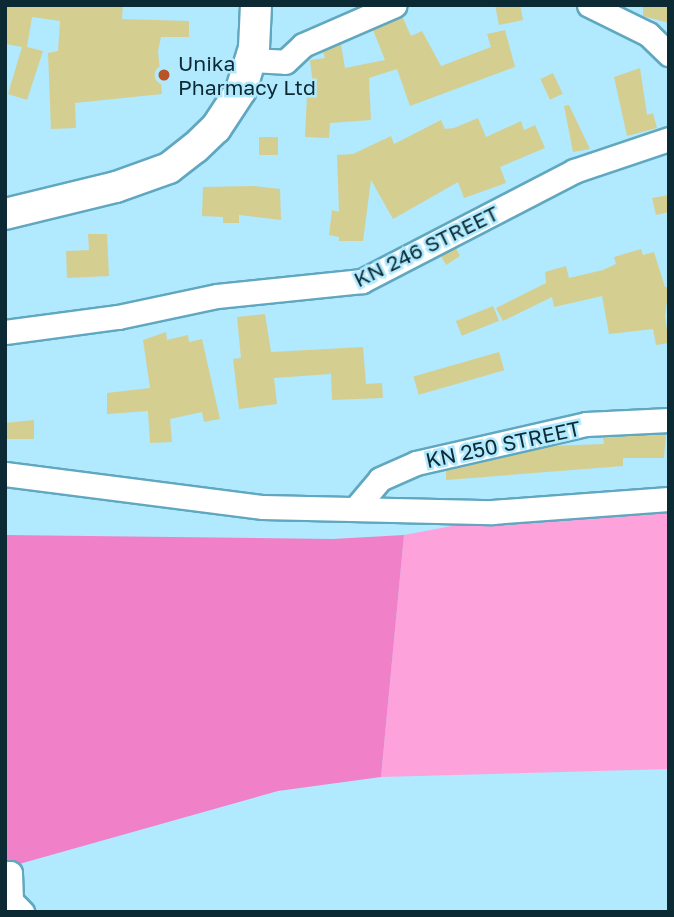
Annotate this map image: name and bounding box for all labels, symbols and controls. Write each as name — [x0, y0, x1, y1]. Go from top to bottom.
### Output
place label: Unika Pharmacy Ltd — [178, 50, 316, 100]
marker: Unika Pharmacy Ltd — [156, 67, 172, 83]
street label: KN 246 STREET — [349, 200, 503, 292]
street label: KN 250 STREET — [423, 415, 583, 473]

